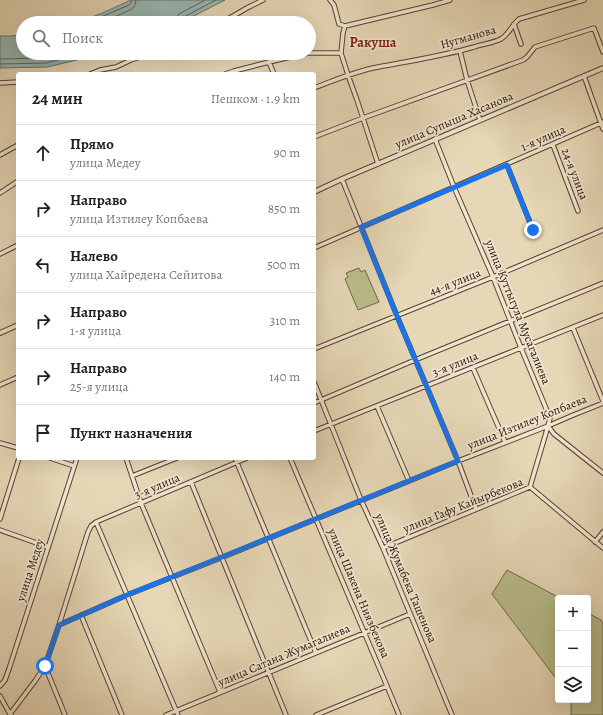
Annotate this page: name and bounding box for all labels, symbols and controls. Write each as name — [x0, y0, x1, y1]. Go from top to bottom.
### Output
search box — [16, 16, 316, 60]
street label: Нугманова — [438, 21, 498, 53]
icon: search — [30, 27, 52, 49]
text: Поиск — [62, 28, 103, 48]
district label: Ракуша — [349, 33, 397, 52]
text: 24 мин — [32, 87, 83, 110]
street label: улица Супыша Хасанова — [392, 88, 516, 152]
text: Пешком · 1.9 km — [211, 90, 300, 107]
street label: 1-я улица — [518, 121, 568, 155]
text: Прямо — [70, 134, 114, 154]
icon: ahead — [32, 142, 54, 164]
text: 90 m — [274, 144, 300, 161]
street label: 24-я улица — [558, 146, 592, 203]
text: улица Медеу — [70, 154, 141, 171]
text: Направо — [70, 190, 127, 210]
icon: right — [32, 198, 54, 220]
text: 850 m — [268, 200, 300, 217]
text: улица Изтилеу Копбаева — [70, 210, 208, 227]
route end — [524, 221, 542, 239]
street label: улица Куттыгула Мусагалиева — [481, 236, 555, 387]
text: Налево — [70, 246, 118, 266]
icon: left — [32, 254, 54, 276]
text: 500 m — [267, 256, 300, 273]
street label: 44-я улица — [427, 264, 483, 300]
text: улица Хайредена Сейитова — [70, 266, 223, 283]
text: Направо — [70, 302, 127, 322]
icon: right — [32, 310, 54, 332]
text: 310 m — [270, 312, 300, 329]
text: 1-я улица — [70, 322, 121, 339]
street label: 3-я улица — [430, 347, 481, 380]
text: Направо — [70, 358, 127, 378]
icon: right — [32, 366, 54, 388]
text: 140 m — [269, 368, 300, 385]
text: 25-я улица — [70, 378, 129, 395]
street label: улица Изтилеу Копбаева — [464, 391, 590, 454]
icon: arrive — [32, 422, 54, 444]
text: Пункт назначения — [70, 423, 192, 443]
street label: 3-я улица — [132, 469, 183, 503]
street label: улица Гафу Кайырбекова — [400, 473, 526, 537]
street label: улица Жумабека Ташенова — [371, 510, 441, 646]
street label: улица Шакена Ниязбекова — [324, 525, 394, 661]
street label: улица Медеу — [12, 536, 48, 604]
map controls — [555, 595, 591, 703]
button: + — [555, 595, 591, 631]
street label: улица Сатана Жумагалиева — [215, 620, 353, 690]
button: − — [555, 631, 591, 667]
route start — [36, 657, 54, 675]
button: layers — [555, 667, 591, 703]

